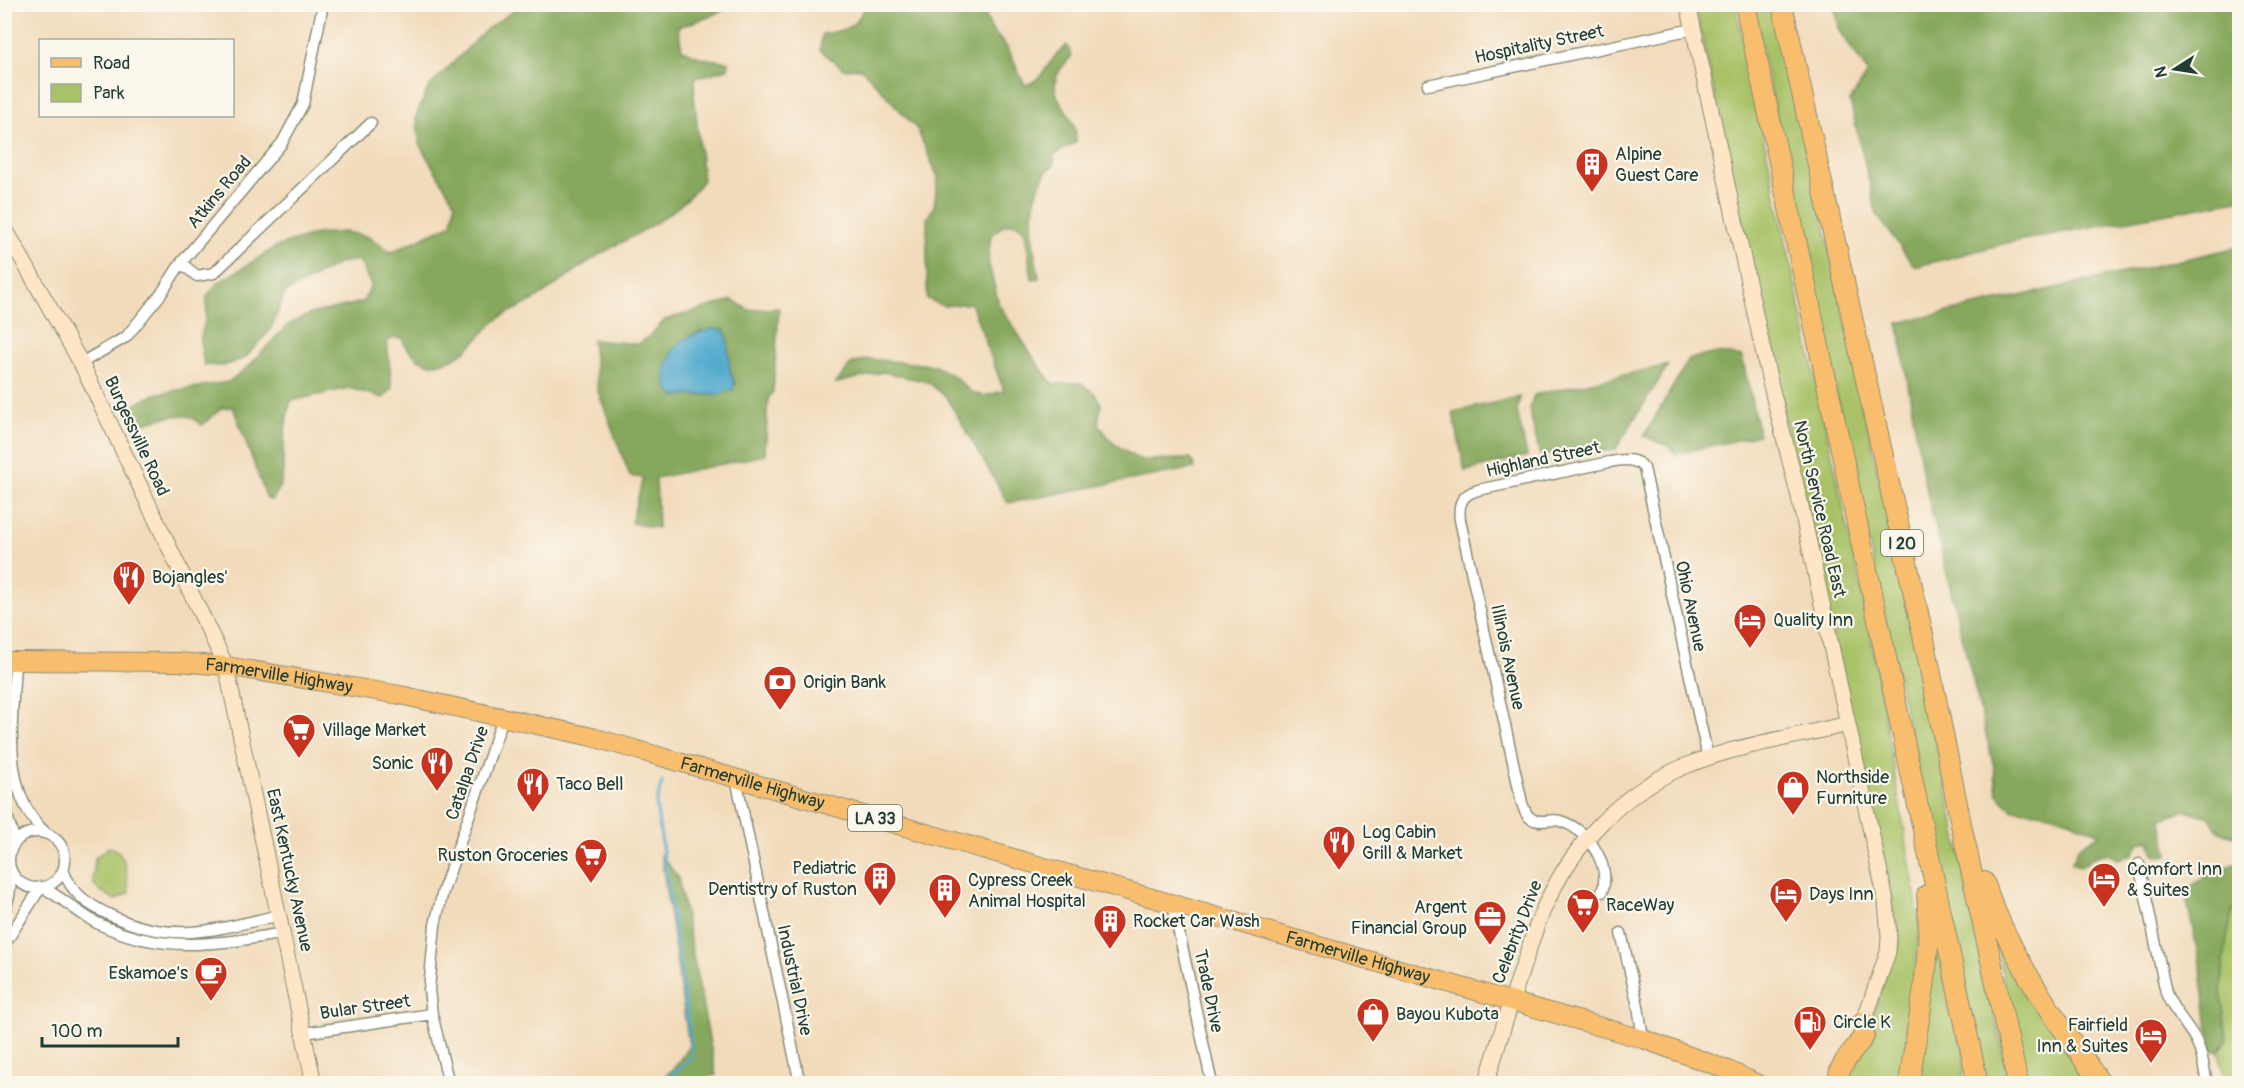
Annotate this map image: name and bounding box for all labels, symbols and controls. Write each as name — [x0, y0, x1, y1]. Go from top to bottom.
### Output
street label: Hospitality Street — [1472, 19, 1607, 69]
legend — [39, 39, 234, 117]
north arrow — [2145, 39, 2205, 99]
text: Road — [93, 52, 130, 75]
text: N — [2150, 64, 2172, 79]
text: Park — [93, 82, 125, 105]
place label: Alpine Guest Care — [1615, 143, 1699, 187]
building icon: Alpine Guest Care — [1574, 146, 1610, 193]
street label: Atkins Road — [182, 151, 257, 234]
street label: Burgessville Road — [99, 373, 174, 500]
street label: North Service Road East — [1788, 418, 1851, 601]
street label: Highland Street — [1484, 436, 1603, 483]
road number: I 20 — [1881, 530, 1923, 556]
restaurant icon: Bojangles' — [111, 559, 147, 606]
street label: Ohio Avenue — [1670, 559, 1711, 654]
place label: Bojangles' — [152, 566, 228, 589]
street label: Illinois Avenue — [1485, 602, 1530, 712]
hotel icon: Quality Inn — [1732, 602, 1768, 649]
place label: Quality Inn — [1773, 609, 1853, 632]
street label: Farmerville Highway — [204, 653, 355, 699]
bank icon: Origin Bank — [762, 664, 798, 711]
place label: Origin Bank — [803, 671, 886, 694]
supermarket icon: Village Market — [281, 712, 317, 759]
place label: Village Market — [322, 719, 427, 742]
street label: Catalpa Drive — [441, 723, 494, 823]
restaurant icon: Sonic — [419, 745, 455, 792]
place label: Sonic — [371, 752, 414, 775]
street label: Farmerville Highway — [677, 752, 827, 815]
restaurant icon: Taco Bell — [515, 766, 551, 813]
place label: Northside Furniture — [1816, 766, 1889, 810]
shop icon: Northside Furniture — [1775, 769, 1811, 816]
place label: Taco Bell — [556, 773, 624, 796]
street label: East Kentucky Avenue — [261, 786, 318, 954]
road number: LA 33 — [848, 805, 902, 831]
place label: Log Cabin Grill & Market — [1362, 821, 1463, 865]
restaurant icon: Log Cabin Grill & Market — [1321, 824, 1357, 871]
supermarket icon: Ruston Groceries — [573, 837, 609, 884]
place label: Ruston Groceries — [437, 844, 568, 867]
place label: Pediatric Dentistry of Ruston — [708, 857, 857, 901]
place label: Comfort Inn & Suites — [2127, 858, 2222, 902]
building icon: Pediatric Dentistry of Ruston — [862, 860, 898, 907]
hotel icon: Comfort Inn & Suites — [2086, 861, 2122, 908]
place label: Cypress Creek Animal Hospital — [968, 869, 1086, 913]
building icon: Cypress Creek Animal Hospital — [927, 872, 963, 919]
hotel icon: Days Inn — [1768, 876, 1804, 923]
street label: Celebrity Drive — [1487, 877, 1548, 987]
place label: Days Inn — [1809, 883, 1874, 906]
supermarket icon: RaceWay — [1565, 887, 1601, 934]
place label: RaceWay — [1606, 894, 1675, 917]
place label: Argent Financial Group — [1351, 896, 1468, 940]
office icon: Argent Financial Group — [1472, 899, 1508, 946]
building icon: Rocket Car Wash — [1092, 903, 1128, 950]
place label: Rocket Car Wash — [1133, 910, 1260, 933]
street label: Industrial Drive — [772, 922, 818, 1038]
street label: Farmerville Highway — [1283, 926, 1433, 989]
street label: Trade Drive — [1188, 947, 1229, 1035]
cafe icon: Eskamoe's — [193, 955, 229, 1002]
place label: Eskamoe's — [109, 962, 188, 985]
street label: Bular Street — [318, 990, 412, 1025]
shop icon: Bayou Kubota — [1355, 996, 1391, 1043]
place label: Bayou Kubota — [1396, 1003, 1499, 1026]
fuel station icon: Circle K — [1792, 1004, 1828, 1051]
scale bar — [42, 1010, 178, 1048]
place label: Circle K — [1833, 1011, 1891, 1034]
place label: Fairfield Inn & Suites — [2037, 1014, 2128, 1058]
hotel icon: Fairfield Inn & Suites — [2133, 1017, 2169, 1064]
text: 100 m — [51, 1020, 103, 1043]

